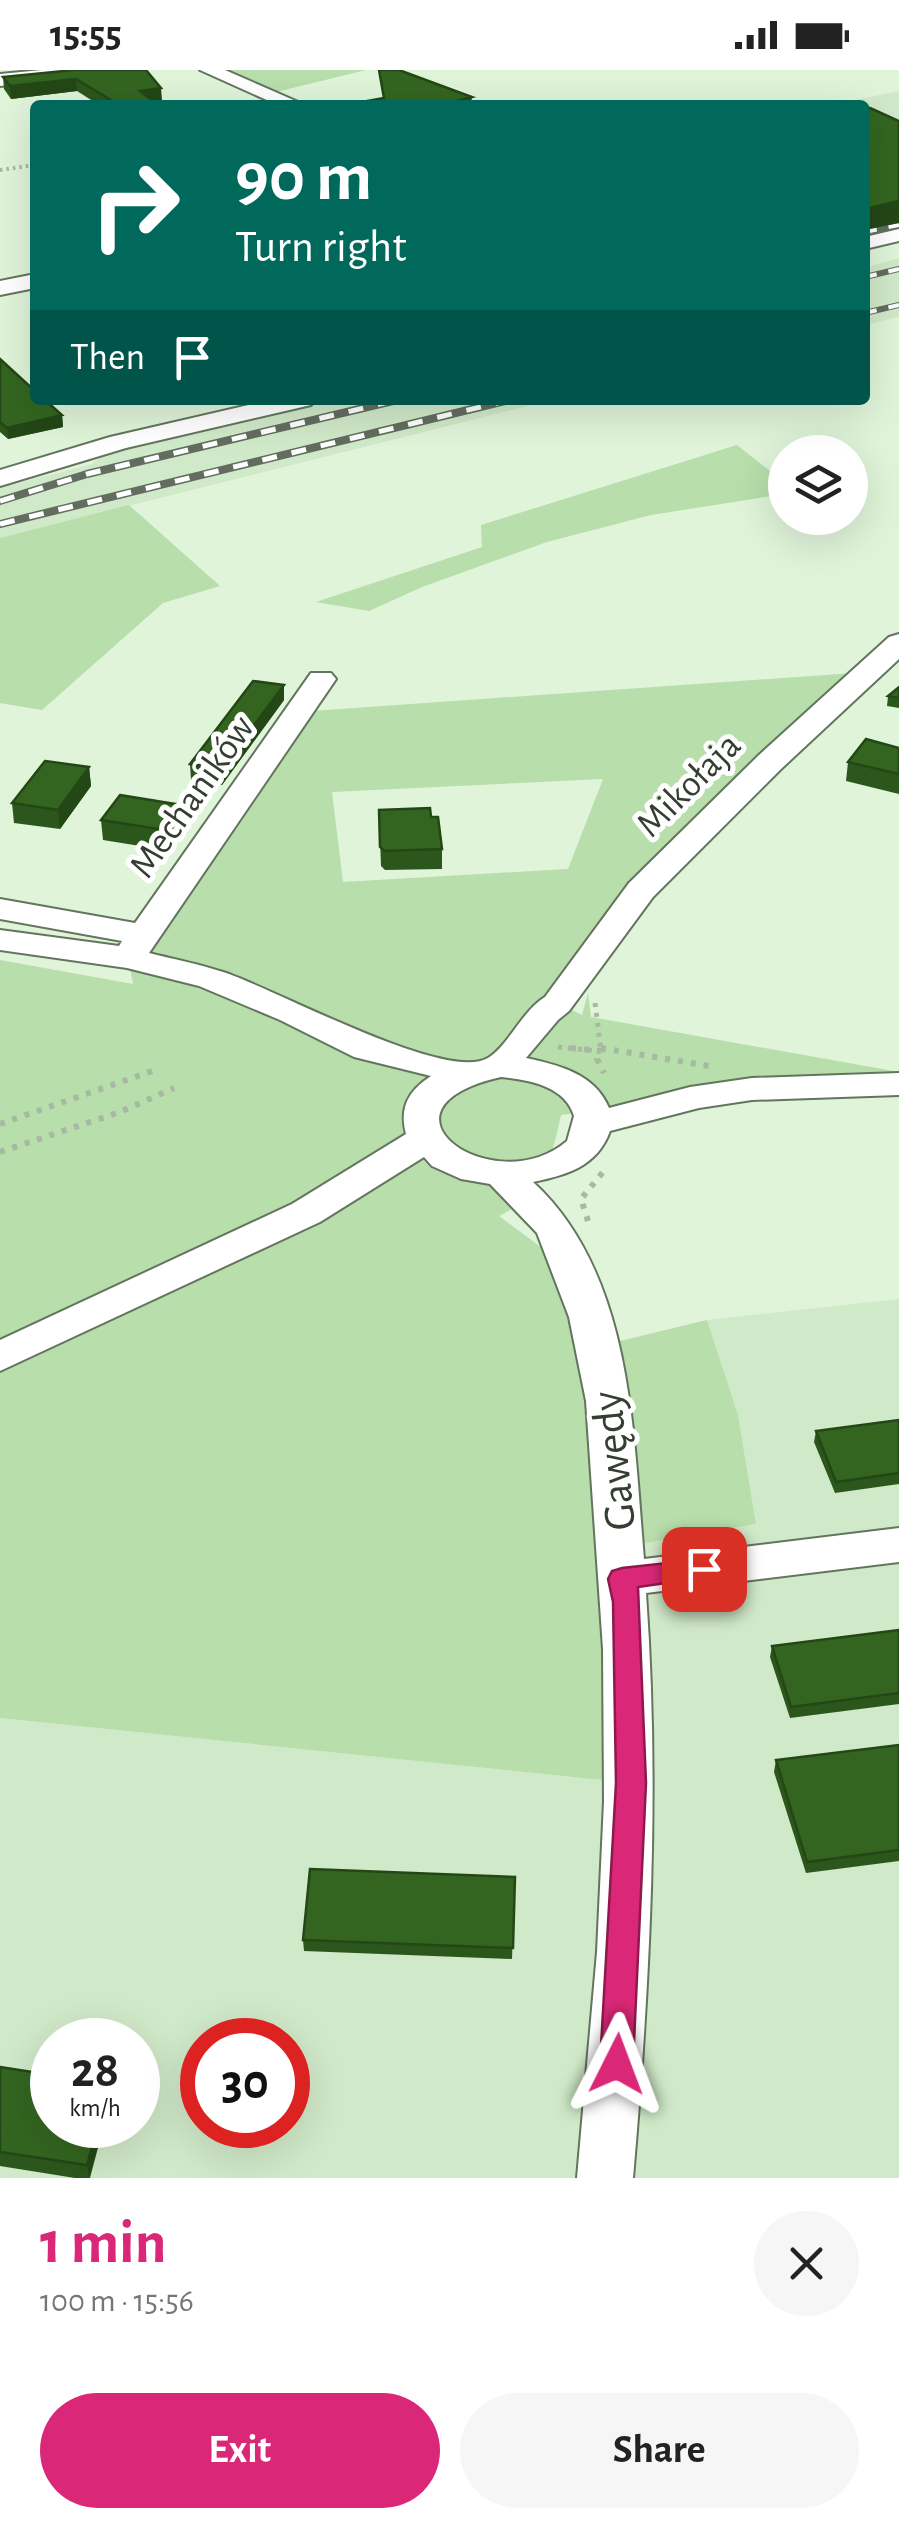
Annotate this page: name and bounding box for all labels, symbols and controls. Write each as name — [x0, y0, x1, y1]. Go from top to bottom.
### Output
text: 15:55 — [50, 16, 122, 54]
icon: right — [70, 140, 200, 270]
text: 90 m — [235, 143, 372, 213]
text: Turn right — [235, 225, 407, 270]
icon: arrive — [165, 330, 220, 385]
text: Then — [70, 339, 145, 377]
map controls — [768, 435, 868, 535]
button: layers — [768, 435, 868, 535]
street label: Mechaników — [123, 709, 262, 885]
street label: Mikołaja — [630, 726, 749, 845]
street label: Gawędy — [585, 1389, 644, 1533]
pin — [662, 1527, 747, 1612]
icon: arrive — [677, 1542, 732, 1597]
position arrow — [565, 2012, 669, 2116]
speed limit sign: 30 — [180, 2018, 310, 2148]
text: 28 — [71, 2046, 119, 2096]
text: km/h — [69, 2096, 121, 2121]
button: close — [754, 2211, 859, 2316]
text: 1 min — [40, 2214, 166, 2274]
text: 100 m · 15:56 — [40, 2285, 194, 2317]
button: Exit — [40, 2393, 440, 2508]
button: Share — [460, 2393, 859, 2508]

